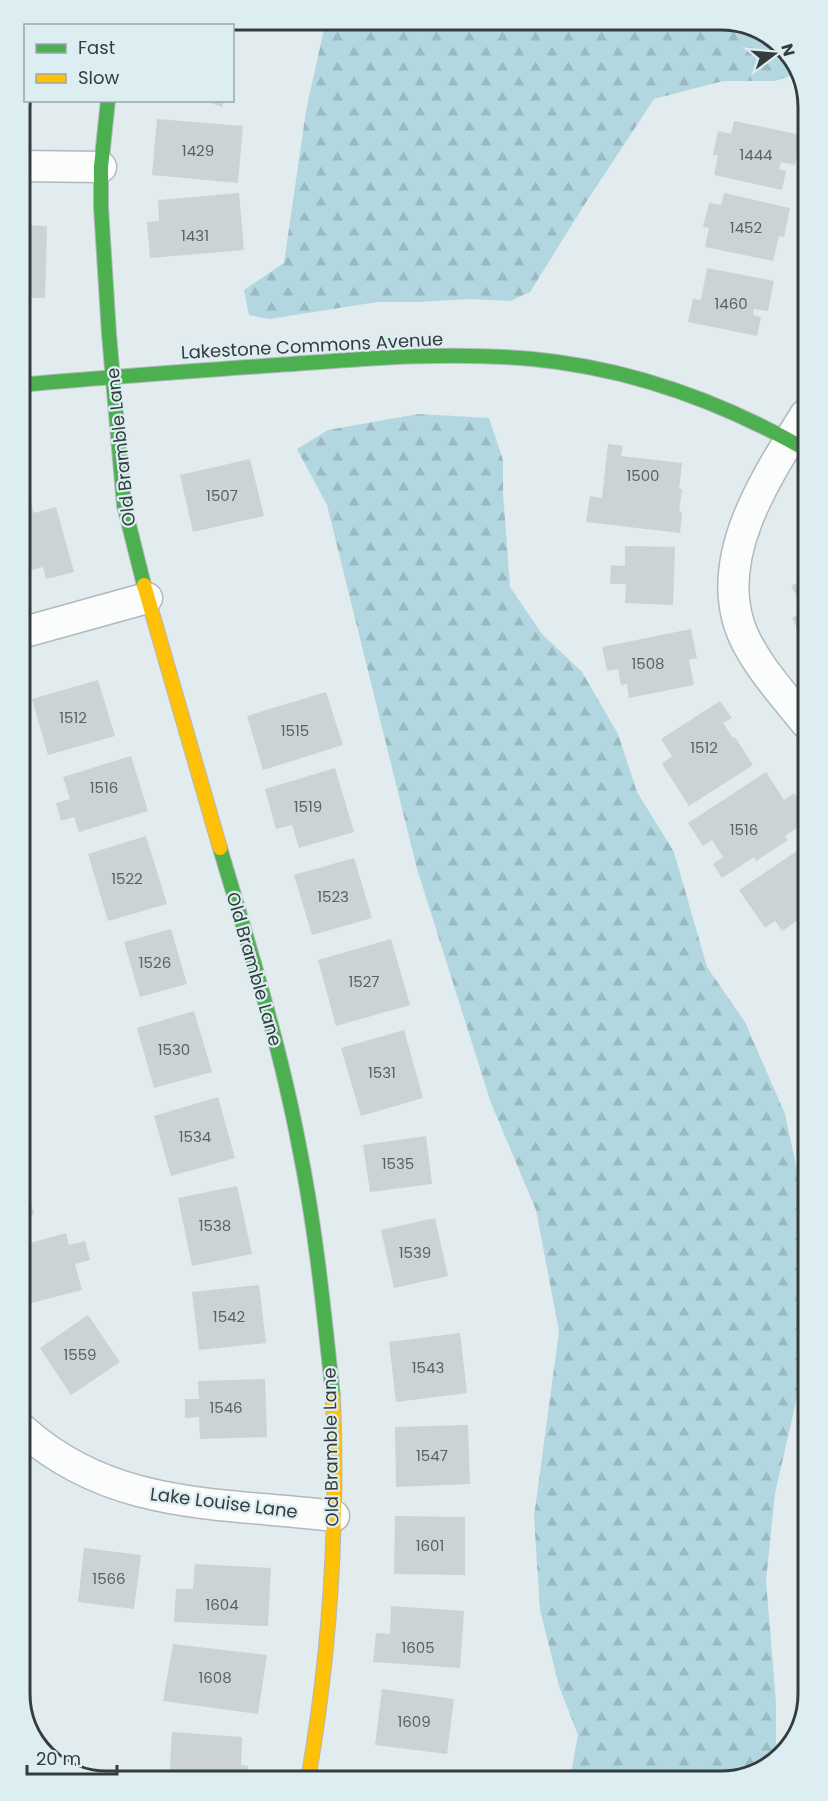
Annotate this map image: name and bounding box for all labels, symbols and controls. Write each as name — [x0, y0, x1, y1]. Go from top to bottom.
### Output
legend — [24, 24, 234, 102]
north arrow — [744, 24, 804, 84]
text: Fast — [78, 35, 115, 60]
text: N — [775, 41, 801, 59]
text: Slow — [78, 65, 120, 90]
house number: 1429 — [182, 140, 214, 161]
house number: 1444 — [739, 144, 773, 165]
house number: 1452 — [730, 217, 762, 238]
house number: 1431 — [181, 225, 209, 246]
house number: 1460 — [714, 293, 748, 314]
street label: Lakestone Commons Avenue — [180, 326, 444, 365]
street label: Old Bramble Lane — [100, 367, 141, 528]
house number: 1500 — [626, 465, 660, 486]
house number: 1507 — [206, 485, 238, 506]
house number: 1508 — [631, 653, 665, 674]
house number: 1512 — [59, 707, 87, 728]
house number: 1515 — [281, 720, 309, 741]
house number: 1512 — [690, 737, 718, 758]
house number: 1516 — [90, 777, 118, 798]
house number: 1519 — [294, 796, 322, 817]
house number: 1516 — [730, 819, 758, 840]
house number: 1522 — [111, 868, 143, 889]
house number: 1523 — [317, 886, 349, 907]
street label: Old Bramble Lane — [221, 889, 288, 1049]
house number: 1526 — [139, 952, 171, 973]
house number: 1527 — [348, 971, 380, 992]
house number: 1530 — [158, 1039, 190, 1060]
house number: 1531 — [368, 1062, 396, 1083]
house number: 1534 — [179, 1126, 211, 1147]
house number: 1535 — [382, 1153, 414, 1174]
house number: 1538 — [199, 1215, 231, 1236]
house number: 1539 — [399, 1242, 431, 1263]
house number: 1542 — [213, 1306, 245, 1327]
house number: 1559 — [63, 1344, 97, 1365]
house number: 1543 — [412, 1357, 444, 1378]
street label: Old Bramble Lane — [317, 1367, 344, 1527]
house number: 1546 — [209, 1397, 243, 1418]
house number: 1547 — [416, 1445, 448, 1466]
street label: Lake Louise Lane — [149, 1481, 299, 1524]
house number: 1601 — [416, 1535, 444, 1556]
house number: 1566 — [92, 1568, 126, 1589]
house number: 1604 — [205, 1594, 239, 1615]
house number: 1605 — [401, 1637, 435, 1658]
house number: 1608 — [198, 1667, 232, 1688]
house number: 1609 — [397, 1711, 431, 1732]
scale bar — [27, 1738, 117, 1776]
text: 20 m — [36, 1746, 81, 1771]

